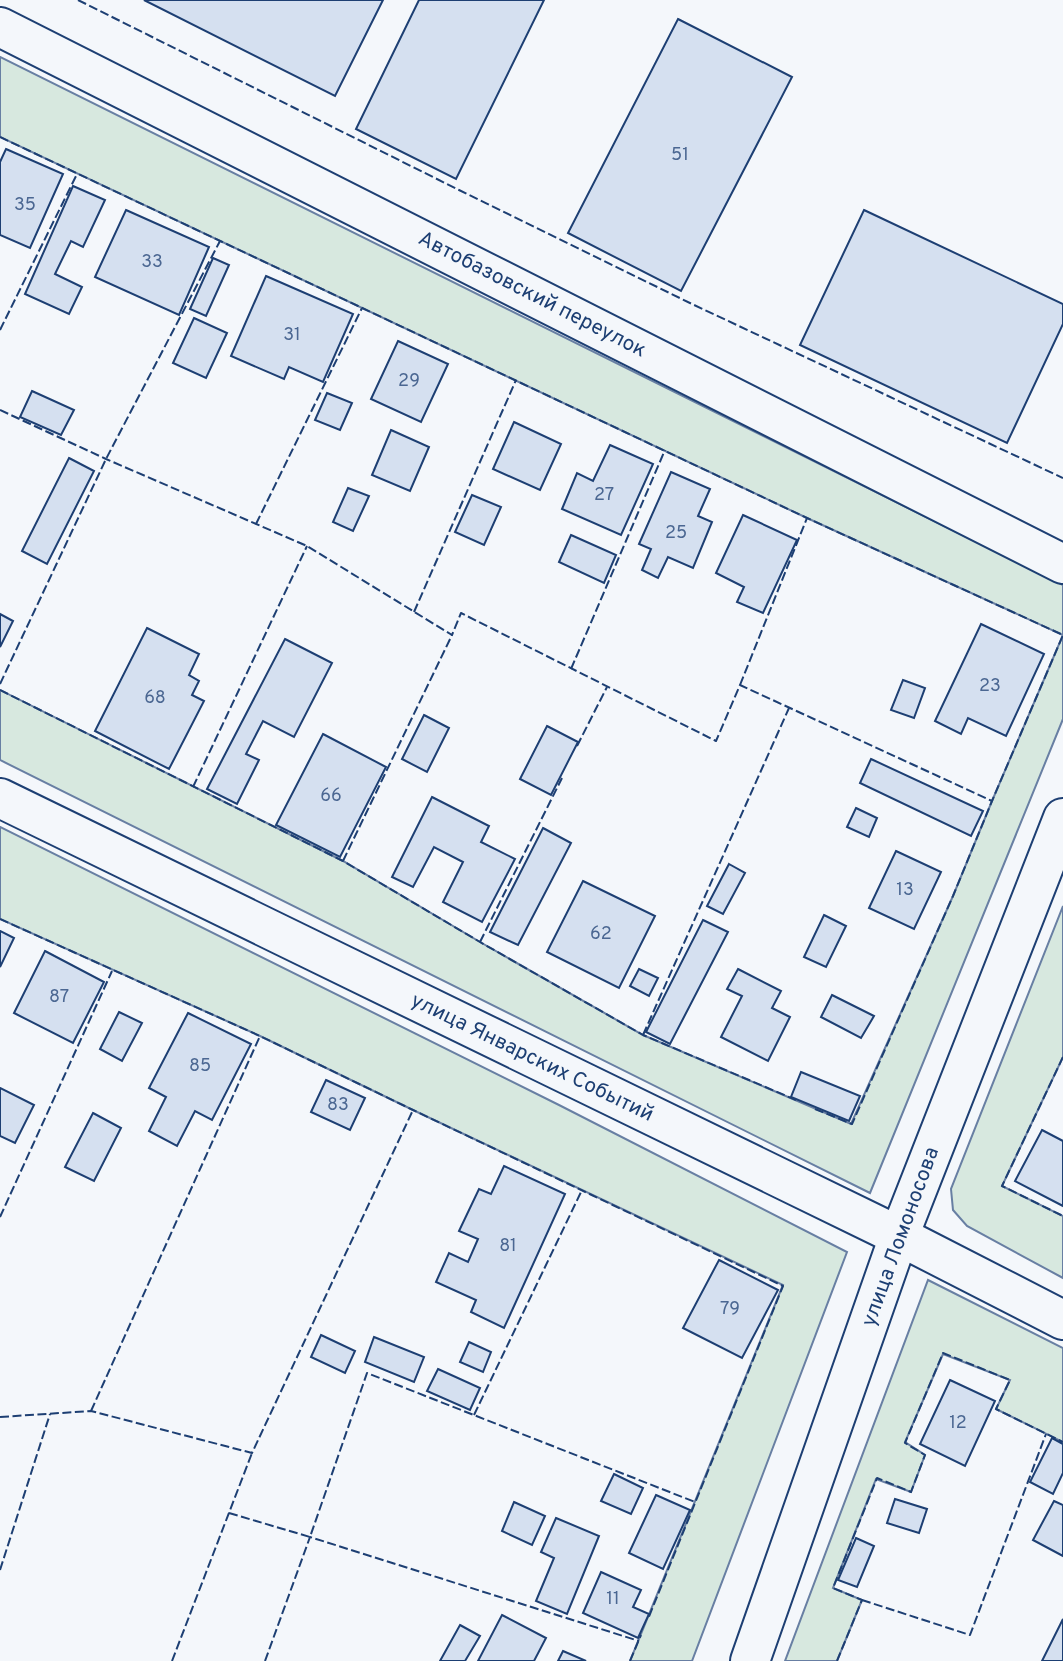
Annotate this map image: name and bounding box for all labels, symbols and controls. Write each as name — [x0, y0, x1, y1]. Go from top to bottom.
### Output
house number: 51 — [671, 144, 689, 167]
house number: 35 — [14, 194, 36, 217]
street label: Автобазовский переулок — [413, 226, 651, 364]
house number: 33 — [141, 251, 163, 274]
house number: 31 — [283, 324, 301, 347]
house number: 29 — [398, 370, 420, 393]
house number: 27 — [594, 484, 614, 507]
house number: 25 — [665, 522, 687, 545]
house number: 23 — [979, 675, 1001, 698]
house number: 68 — [144, 687, 166, 710]
house number: 66 — [320, 785, 342, 808]
house number: 13 — [896, 879, 914, 902]
house number: 62 — [590, 923, 612, 946]
house number: 87 — [49, 986, 69, 1009]
street label: улица Январских Событий — [406, 987, 658, 1129]
house number: 85 — [189, 1055, 211, 1078]
house number: 83 — [327, 1094, 349, 1117]
street label: улица Ломоносова — [856, 1143, 946, 1331]
house number: 81 — [499, 1235, 517, 1258]
house number: 79 — [720, 1298, 740, 1321]
house number: 12 — [949, 1412, 967, 1435]
house number: 11 — [606, 1588, 620, 1611]

